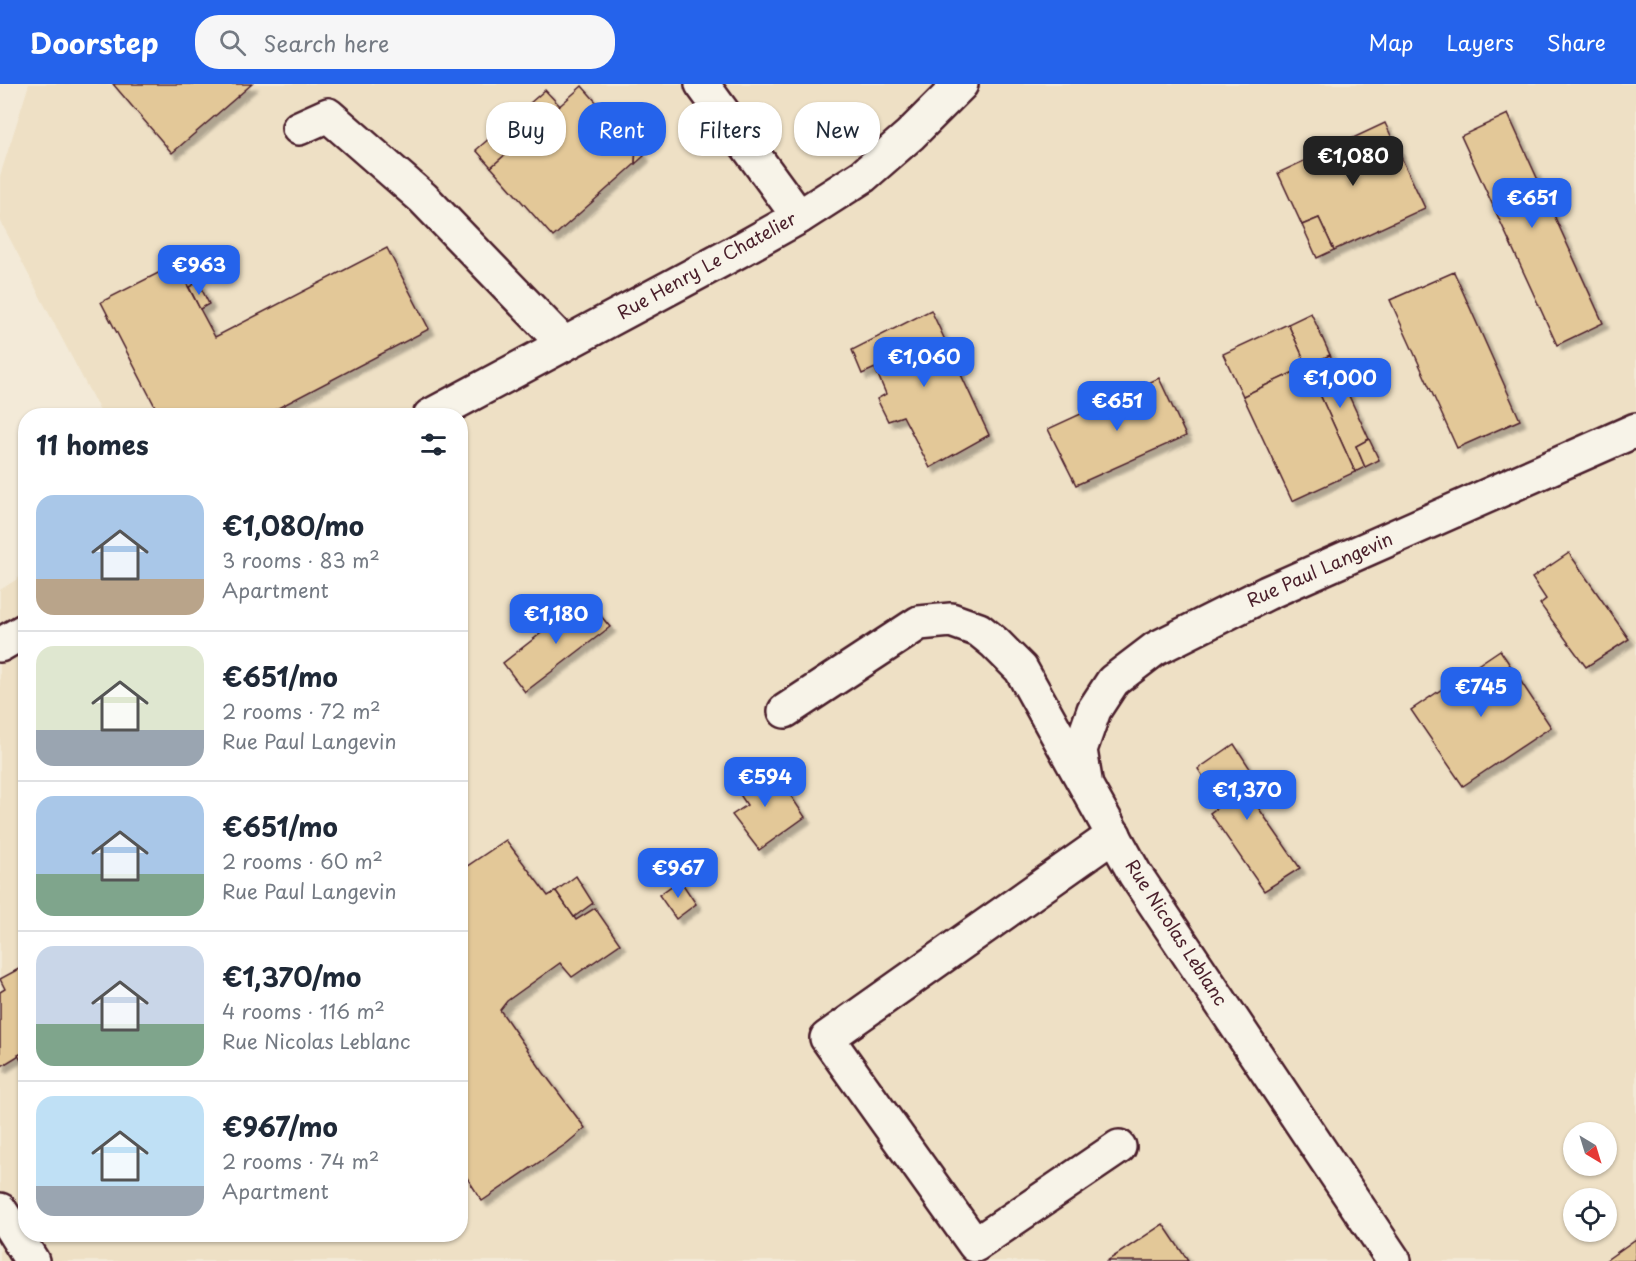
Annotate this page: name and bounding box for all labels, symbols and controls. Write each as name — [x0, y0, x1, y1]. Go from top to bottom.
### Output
search box — [195, 15, 615, 69]
text: Doorstep — [30, 21, 159, 64]
icon: search — [216, 26, 249, 59]
text: Search here — [264, 26, 389, 59]
text: Map — [1369, 26, 1413, 58]
text: Layers — [1446, 26, 1514, 58]
text: Share — [1547, 26, 1606, 58]
chip: Buy — [486, 102, 566, 156]
chip: Rent — [578, 102, 666, 156]
chip: Filters — [678, 102, 782, 156]
chip: New — [794, 102, 880, 156]
pin: €1,080 — [1304, 136, 1402, 187]
text: €1,080 — [1317, 140, 1389, 170]
pin: €651 — [1496, 178, 1568, 229]
text: €651 — [1506, 182, 1558, 212]
street label: Rue Henry Le Chatelier — [612, 204, 801, 325]
pin: €963 — [163, 245, 235, 296]
text: €963 — [172, 249, 226, 279]
pin: €1,060 — [875, 337, 973, 388]
text: €1,060 — [887, 341, 961, 371]
pin: €1,000 — [1291, 358, 1389, 409]
text: €1,000 — [1303, 362, 1377, 392]
pin: €651 — [1081, 381, 1153, 432]
text: €651 — [1091, 385, 1143, 415]
text: 11 homes — [36, 425, 149, 464]
icon: filters — [417, 428, 450, 461]
text: €1,080/mo — [222, 506, 364, 545]
icon: home — [84, 519, 156, 591]
street label: Rue Paul Langevin — [1242, 524, 1397, 613]
text: 3 rooms · 83 m² — [222, 545, 380, 575]
text: Apartment — [222, 575, 329, 605]
pin: €1,180 — [507, 594, 605, 645]
text: €1,180 — [524, 598, 588, 628]
text: €651/mo — [222, 657, 338, 696]
pin: €745 — [1445, 667, 1517, 718]
icon: home — [84, 670, 156, 742]
text: €745 — [1455, 671, 1507, 701]
text: 2 rooms · 72 m² — [222, 696, 381, 726]
text: Rue Paul Langevin — [222, 726, 397, 756]
pin: €594 — [729, 757, 801, 808]
text: €594 — [738, 761, 792, 791]
pin: €1,370 — [1198, 770, 1296, 821]
text: €1,370 — [1212, 774, 1282, 804]
text: €651/mo — [222, 807, 338, 846]
icon: home — [84, 820, 156, 892]
text: 2 rooms · 60 m² — [222, 846, 383, 876]
pin: €967 — [642, 848, 714, 899]
text: €967 — [652, 852, 704, 882]
street label: Rue Nicolas Leblanc — [1120, 854, 1235, 1011]
text: Rue Paul Langevin — [222, 876, 397, 906]
text: €1,370/mo — [222, 957, 361, 996]
icon: home — [84, 970, 156, 1042]
text: 4 rooms · 116 m² — [222, 996, 385, 1026]
text: Rue Nicolas Leblanc — [222, 1026, 411, 1056]
text: €967/mo — [222, 1107, 338, 1146]
icon: home — [84, 1120, 156, 1192]
north arrow — [1563, 1122, 1617, 1176]
map controls — [1563, 1122, 1617, 1242]
text: 2 rooms · 74 m² — [222, 1146, 379, 1176]
text: Apartment — [222, 1176, 329, 1206]
button: locate — [1563, 1188, 1617, 1242]

